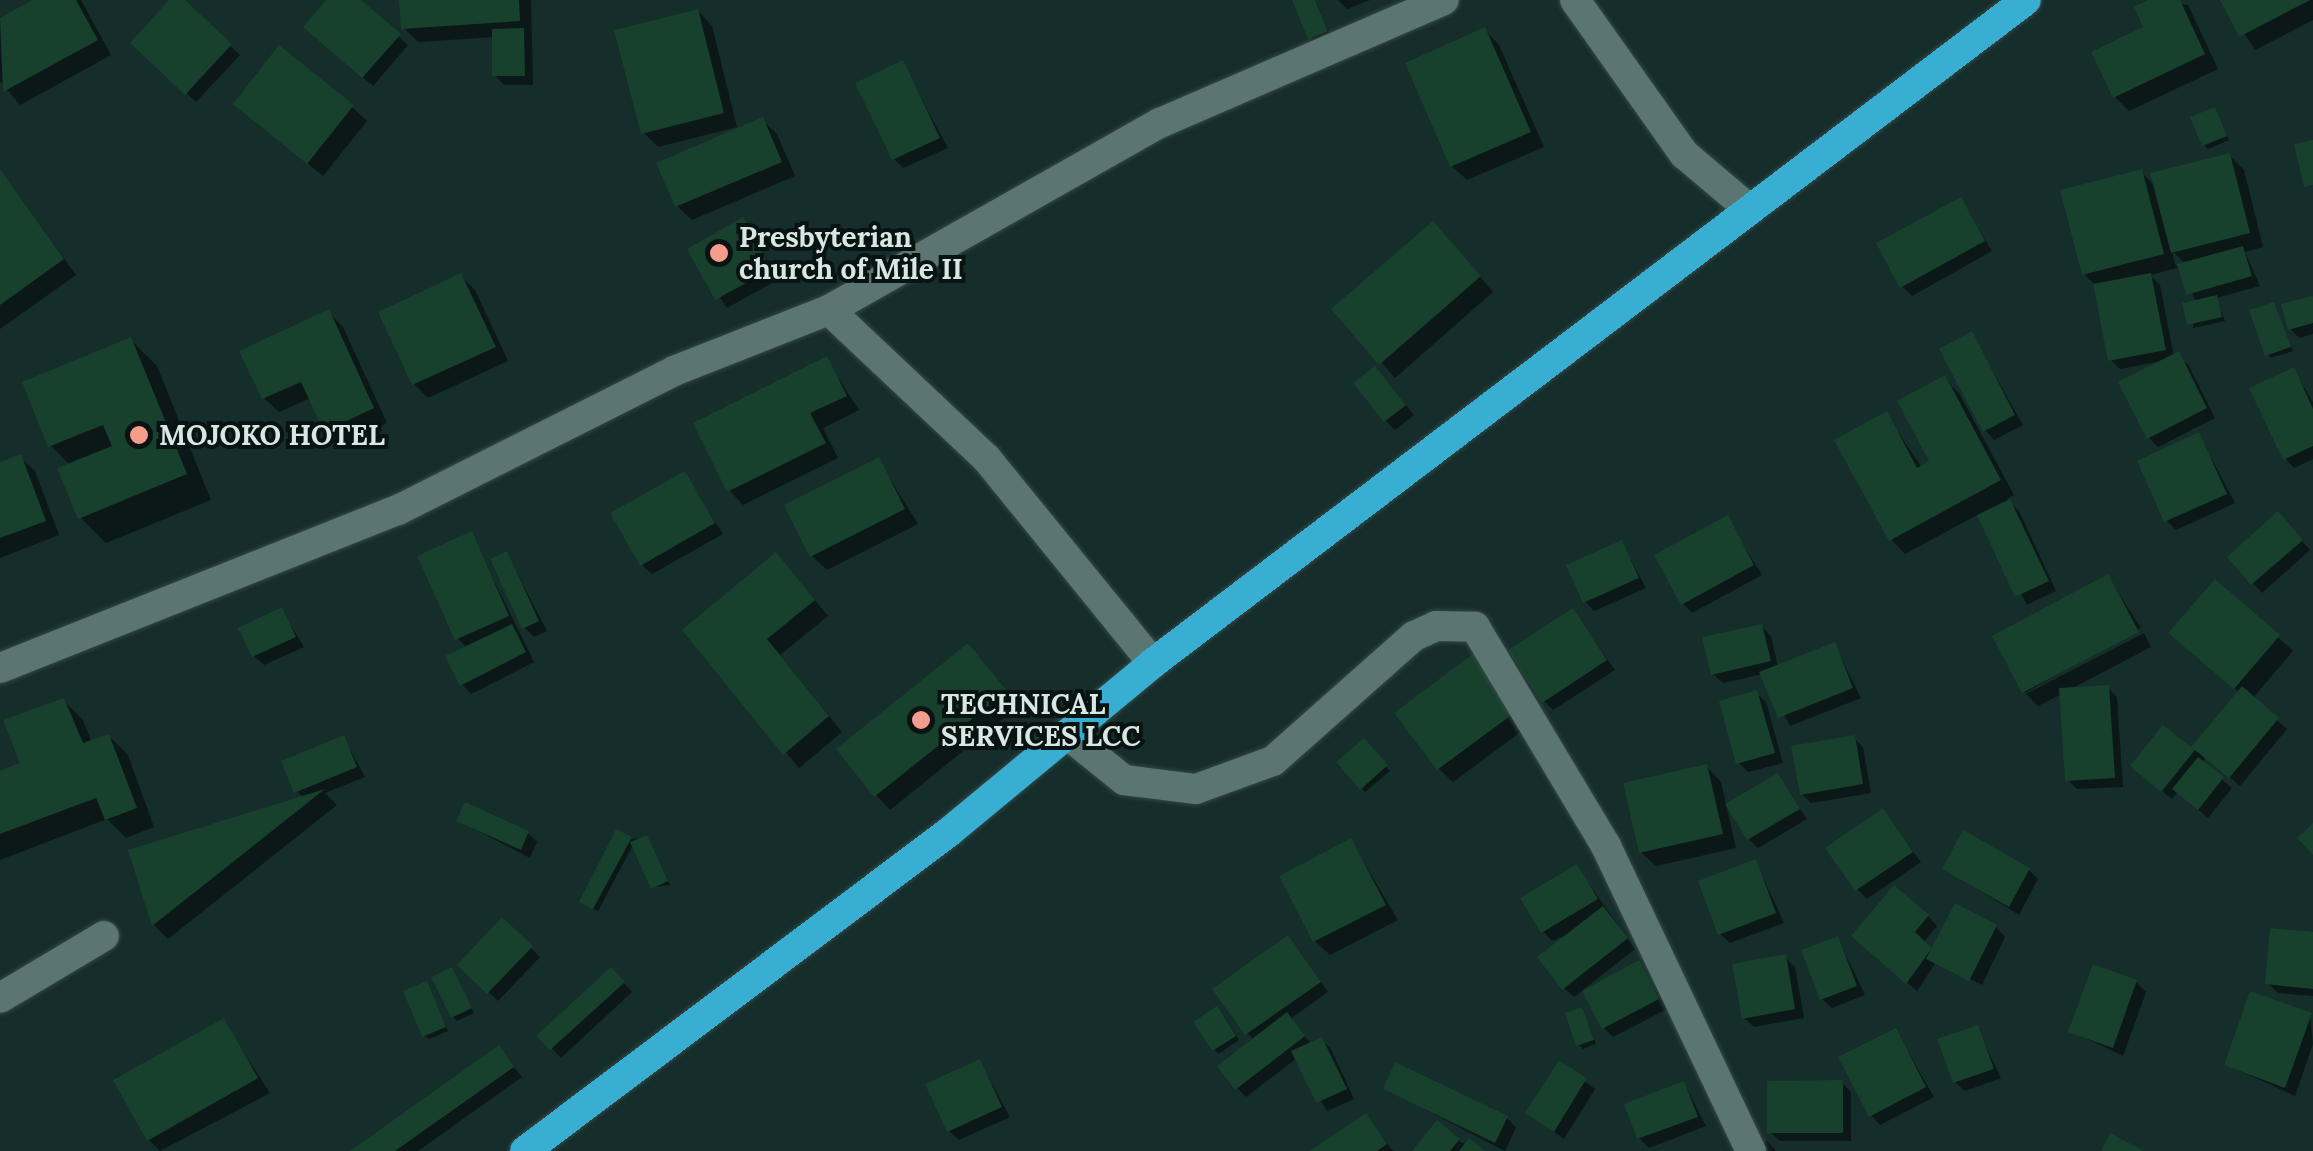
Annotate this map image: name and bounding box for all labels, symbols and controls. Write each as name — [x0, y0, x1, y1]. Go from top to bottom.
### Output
place label: Presbyterian church of Mile II — [739, 220, 963, 286]
marker: Presbyterian church of Mile II — [708, 242, 730, 264]
place label: MOJOKO HOTEL — [159, 418, 385, 452]
marker: MOJOKO HOTEL — [128, 424, 150, 446]
place label: TECHNICAL SERVICES LCC — [941, 687, 1140, 753]
marker: TECHNICAL SERVICES LCC — [910, 709, 932, 731]

